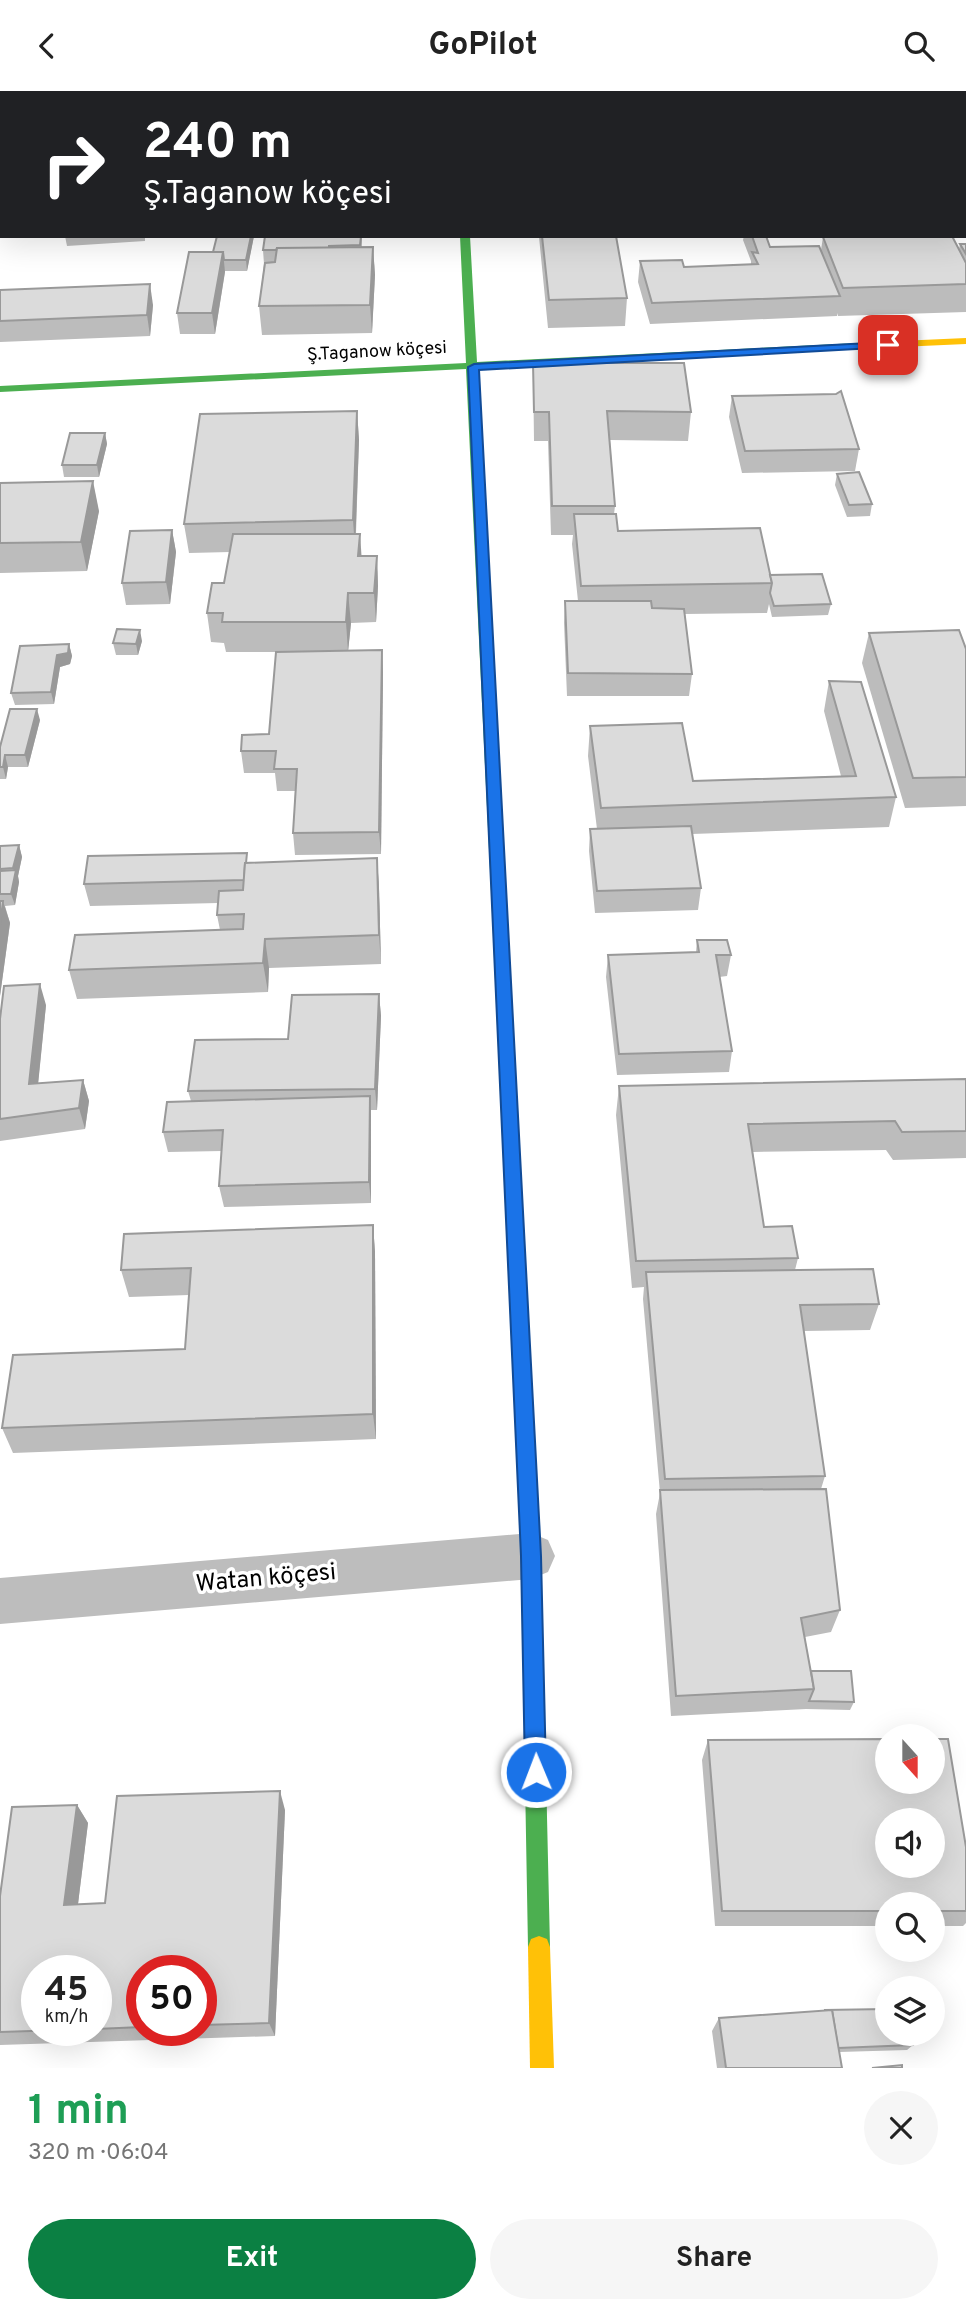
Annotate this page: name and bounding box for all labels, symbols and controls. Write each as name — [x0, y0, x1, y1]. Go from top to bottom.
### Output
text: GoPilot — [428, 26, 538, 66]
icon: back — [28, 27, 66, 65]
icon: search — [900, 27, 938, 65]
text: 240 m — [143, 114, 292, 176]
icon: right — [28, 119, 119, 210]
text: Ş.Taganow köçesi — [143, 175, 392, 215]
pin — [858, 315, 918, 375]
icon: arrive — [869, 326, 907, 364]
street label: Ş.Taganow köçesi — [307, 337, 447, 367]
street label: Watan köçesi — [195, 1558, 337, 1600]
north arrow — [875, 1724, 945, 1794]
map controls — [875, 1724, 945, 2046]
position arrow — [499, 1735, 573, 1809]
button: sound — [875, 1808, 945, 1878]
button: search — [875, 1892, 945, 1962]
speed limit sign: 50 — [126, 1955, 217, 2046]
text: 45 — [45, 1969, 88, 2013]
button: layers — [875, 1976, 945, 2046]
text: km/h — [45, 2006, 88, 2029]
text: 1 min — [28, 2086, 129, 2139]
button: close — [864, 2091, 938, 2165]
text: 320 m · 06:04 — [28, 2139, 169, 2168]
button: Exit — [28, 2219, 476, 2299]
button: Share — [490, 2219, 938, 2299]

